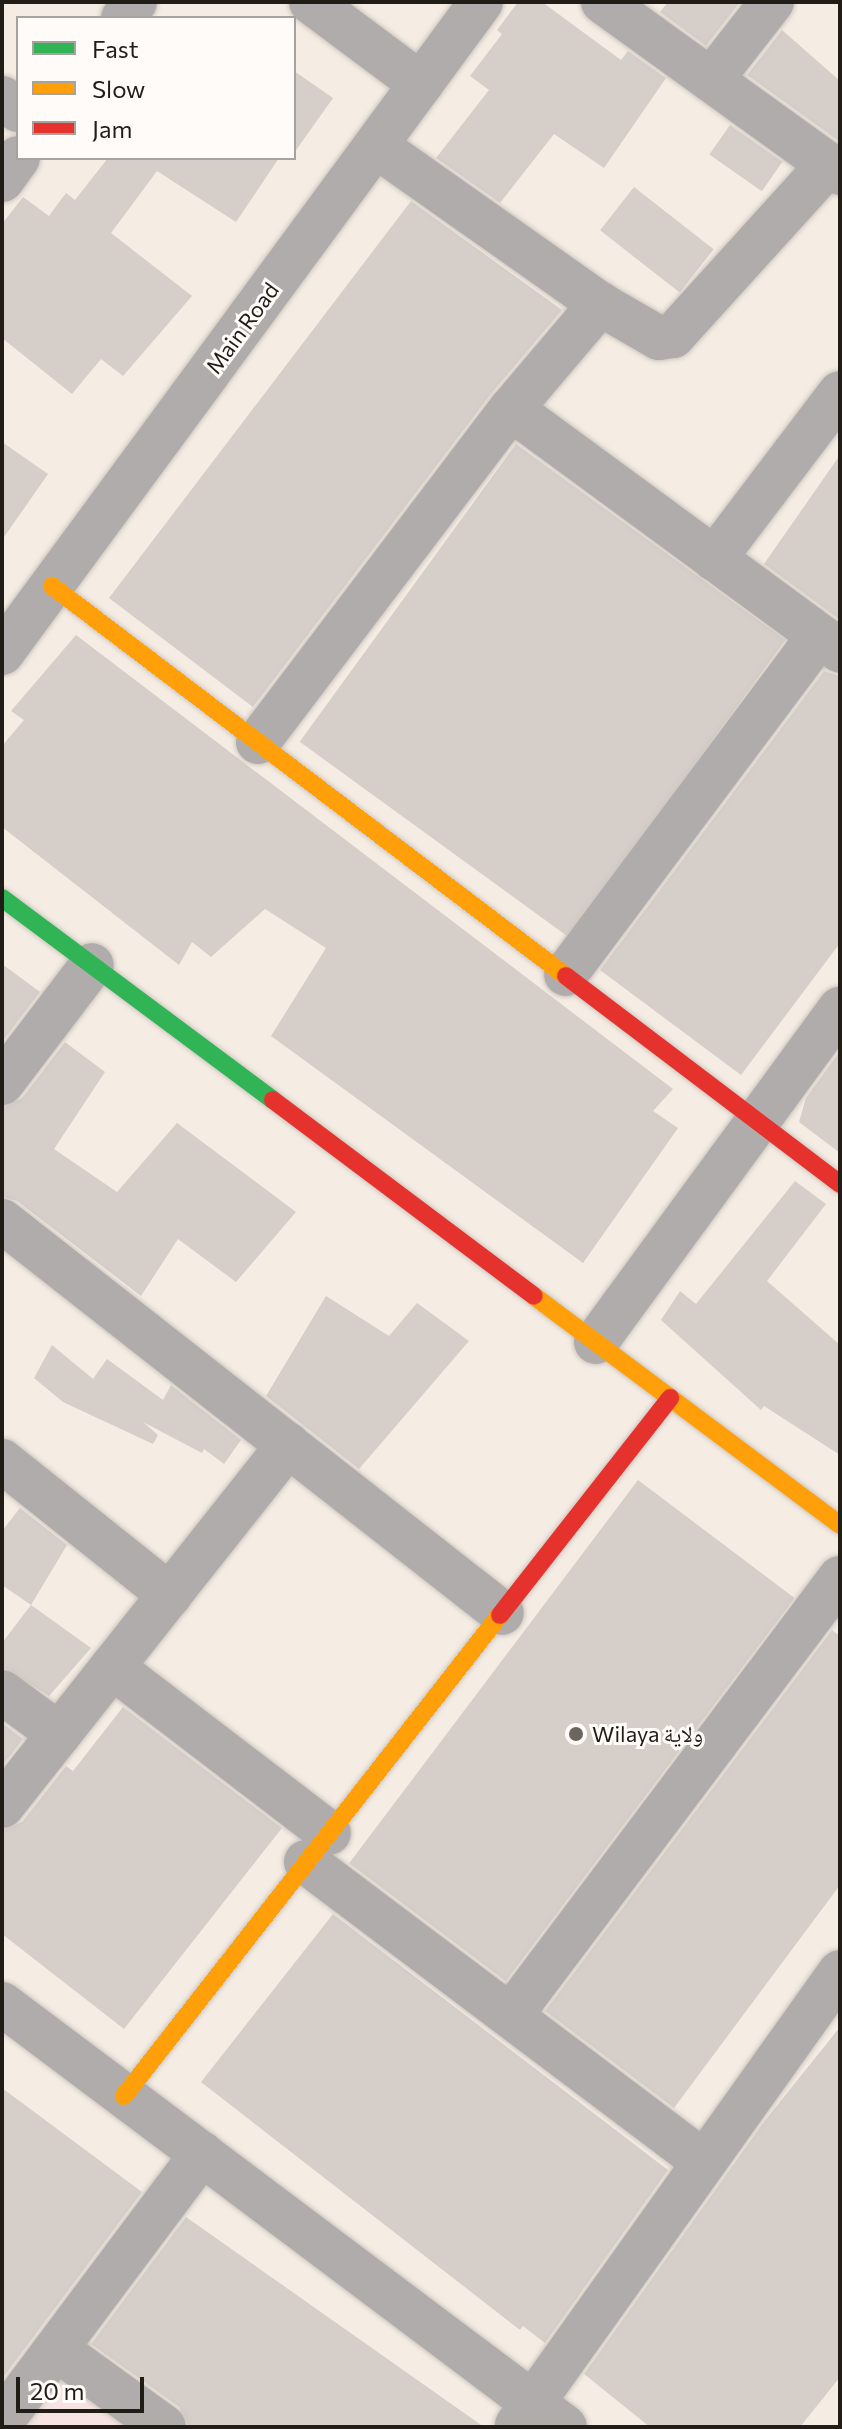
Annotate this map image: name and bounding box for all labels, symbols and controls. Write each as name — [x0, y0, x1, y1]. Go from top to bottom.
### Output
legend — [16, 16, 296, 160]
text: Fast — [92, 34, 139, 63]
text: Slow — [92, 74, 145, 103]
text: Jam — [92, 114, 132, 143]
street label: Main Road — [200, 277, 284, 379]
place label: Wilaya ولاية — [592, 1721, 703, 1747]
marker: Wilaya ولاية — [567, 1725, 585, 1743]
scale bar — [20, 2361, 148, 2411]
text: 20 m — [30, 2376, 84, 2405]

